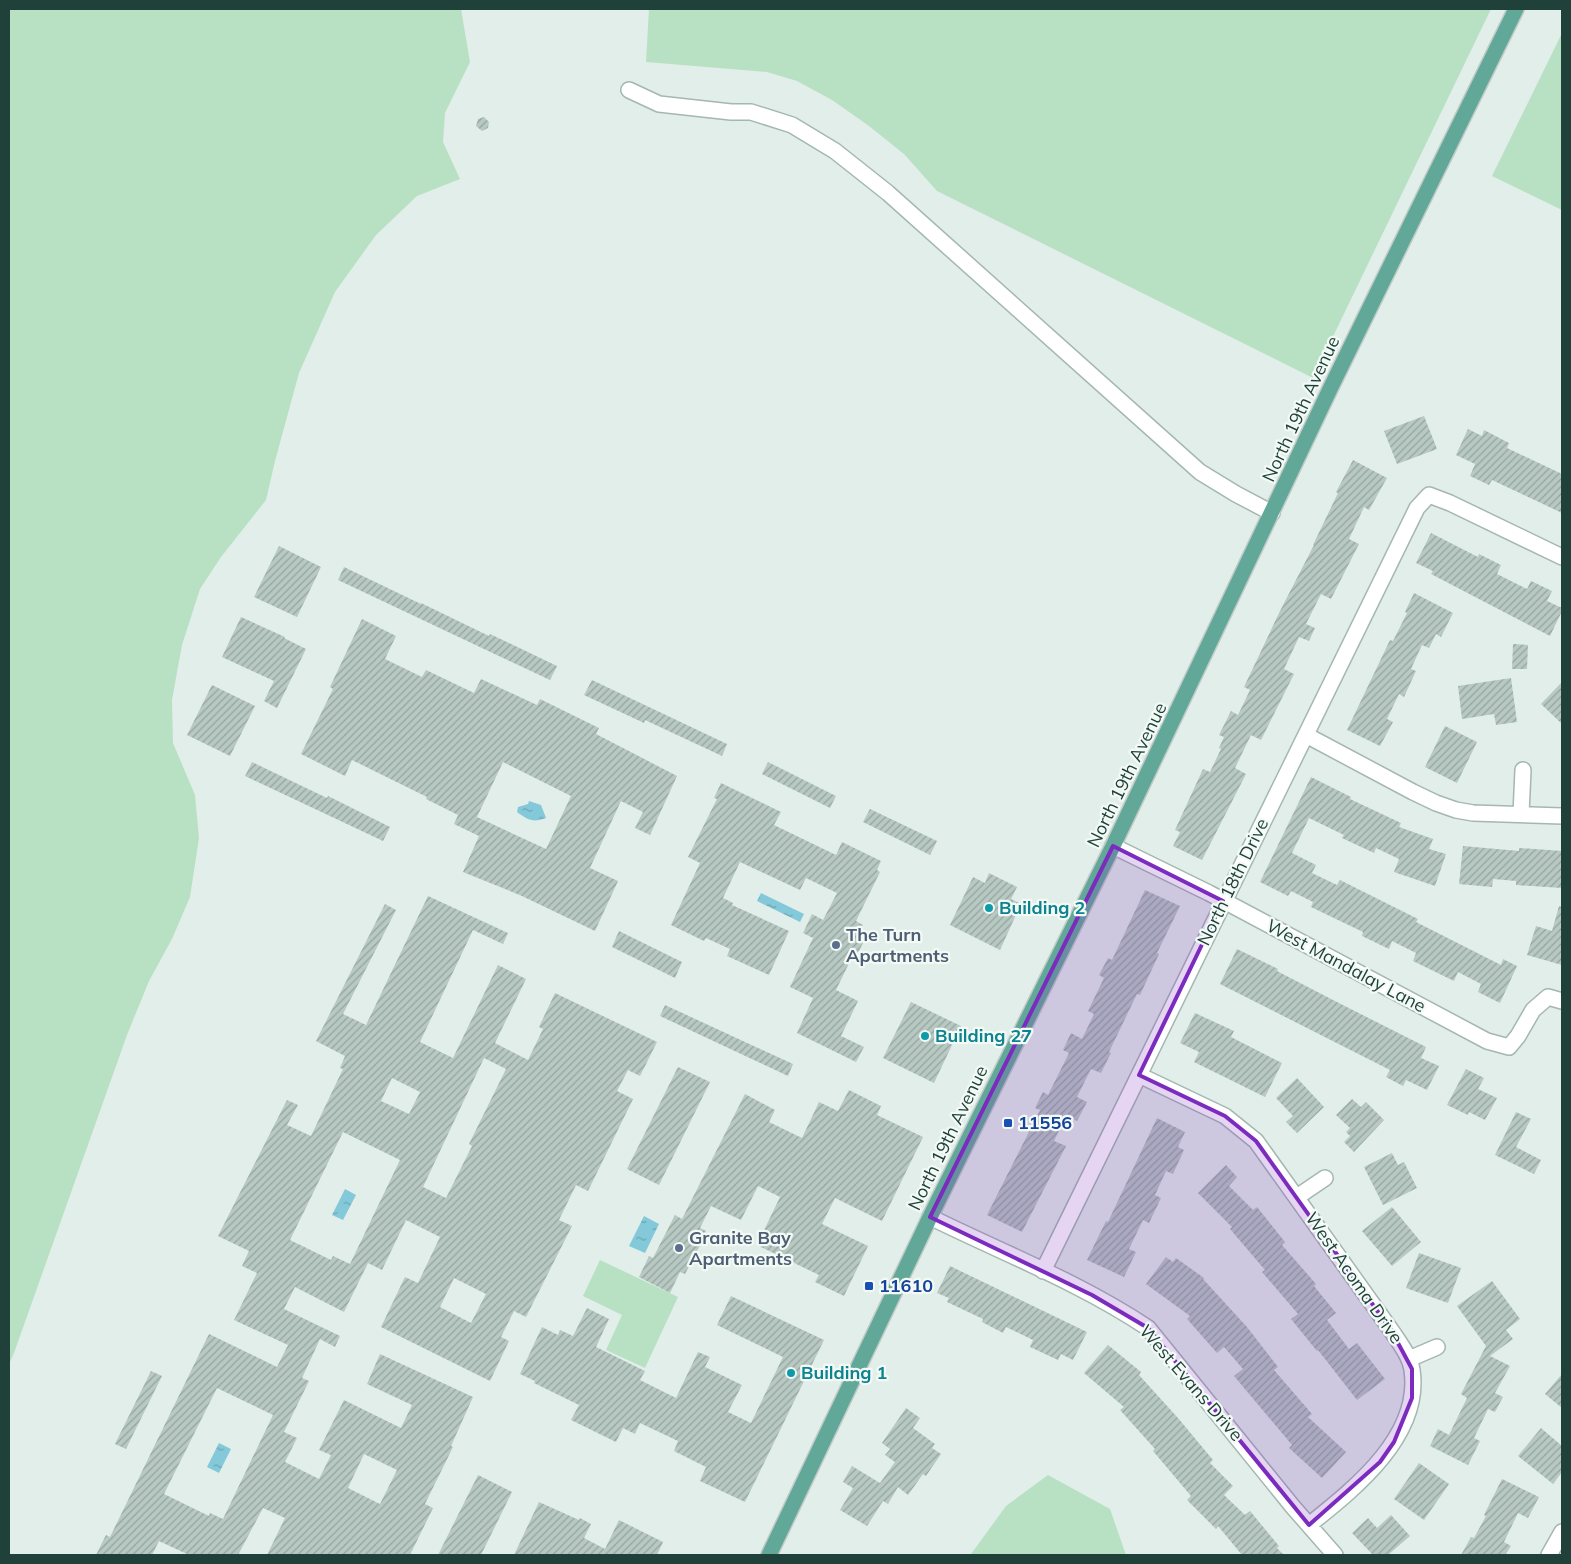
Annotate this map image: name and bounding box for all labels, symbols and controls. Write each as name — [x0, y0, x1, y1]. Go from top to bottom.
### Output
street label: North 19th Avenue — [1257, 332, 1344, 485]
street label: North 19th Avenue — [1082, 699, 1172, 851]
street label: North 18th Drive — [1192, 814, 1273, 949]
place label: Building 2 — [999, 896, 1085, 919]
marker: Building 2 — [983, 902, 995, 914]
street label: West Mandalay Lane — [1263, 914, 1430, 1017]
place label: The Turn Apartments — [846, 923, 949, 967]
marker: The Turn Apartments — [830, 939, 842, 951]
place label: Building 27 — [935, 1024, 1032, 1047]
marker: Building 27 — [919, 1030, 931, 1042]
street label: North 19th Avenue — [903, 1062, 993, 1214]
place label: 11556 — [1018, 1111, 1072, 1134]
marker: 11556 — [1002, 1117, 1014, 1129]
street label: West Acoma Drive — [1300, 1207, 1408, 1348]
place label: Granite Bay Apartments — [689, 1226, 792, 1270]
marker: Granite Bay Apartments — [673, 1242, 685, 1254]
place label: 11610 — [879, 1274, 933, 1297]
marker: 11610 — [863, 1280, 875, 1292]
street label: West Evans Drive — [1135, 1320, 1248, 1446]
place label: Building 1 — [801, 1361, 887, 1384]
marker: Building 1 — [785, 1367, 797, 1379]

